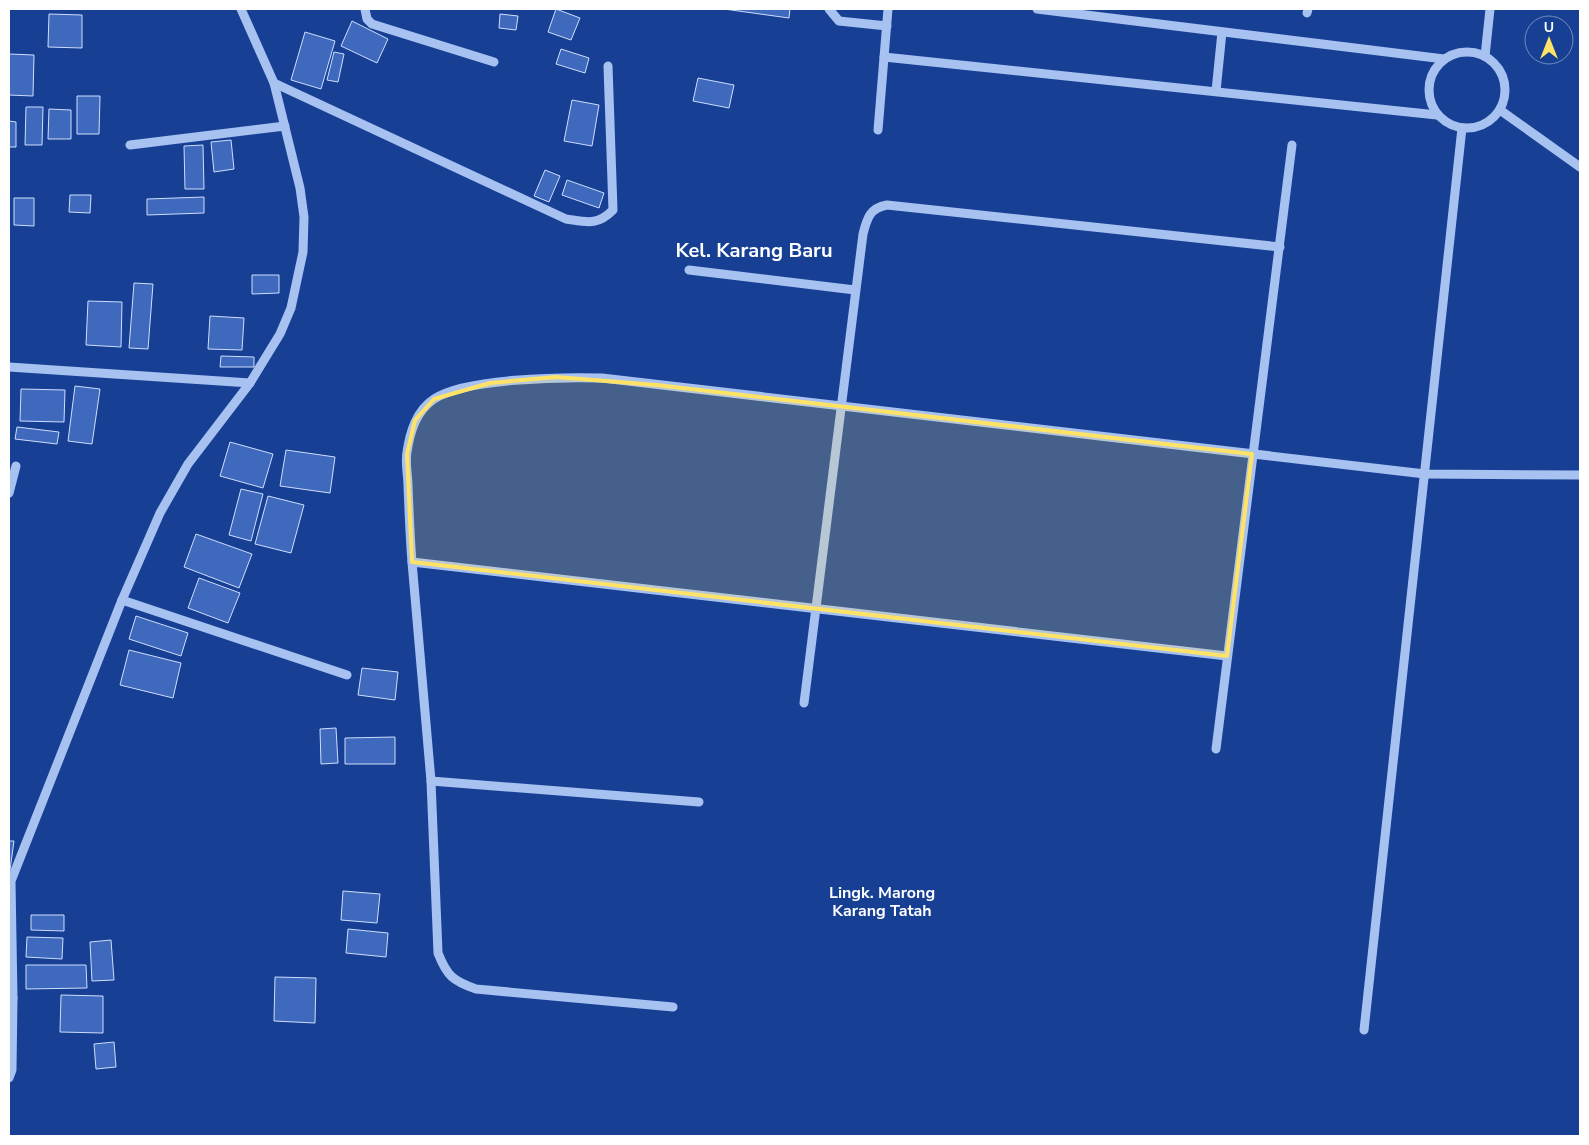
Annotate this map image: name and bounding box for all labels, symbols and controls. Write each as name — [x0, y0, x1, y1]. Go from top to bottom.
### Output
north arrow — [1524, 15, 1574, 65]
text: U — [1544, 18, 1554, 37]
district label: Kel. Karang Baru — [676, 237, 833, 264]
district label: Lingk. Marong Karang Tatah — [829, 882, 935, 922]

